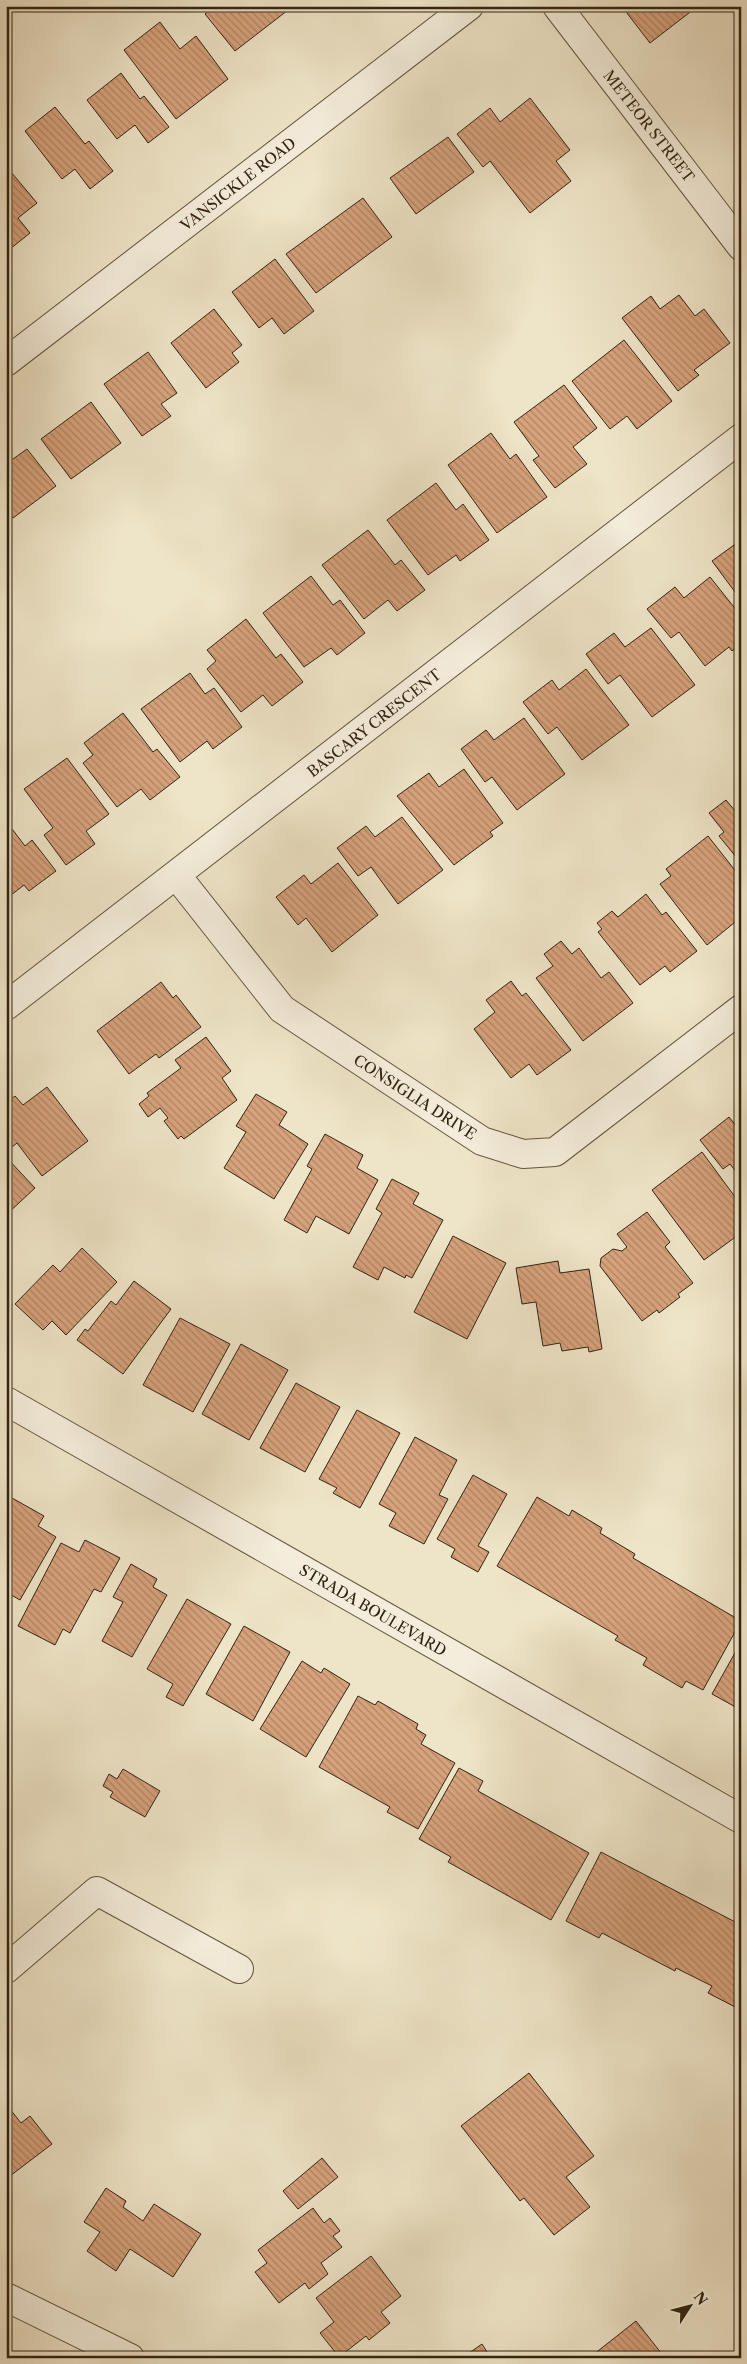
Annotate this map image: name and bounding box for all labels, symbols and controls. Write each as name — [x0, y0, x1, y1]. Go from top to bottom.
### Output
street label: METEOR STREET — [599, 66, 699, 186]
street label: VANSICKLE ROAD — [176, 133, 299, 236]
street label: BASCARY CRESCENT — [303, 664, 445, 781]
street label: CONSIGLIA DRIVE — [350, 1050, 480, 1144]
street label: STRADA BOULEVARD — [296, 1560, 450, 1660]
north arrow — [664, 2282, 714, 2332]
text: N — [690, 2288, 711, 2309]

